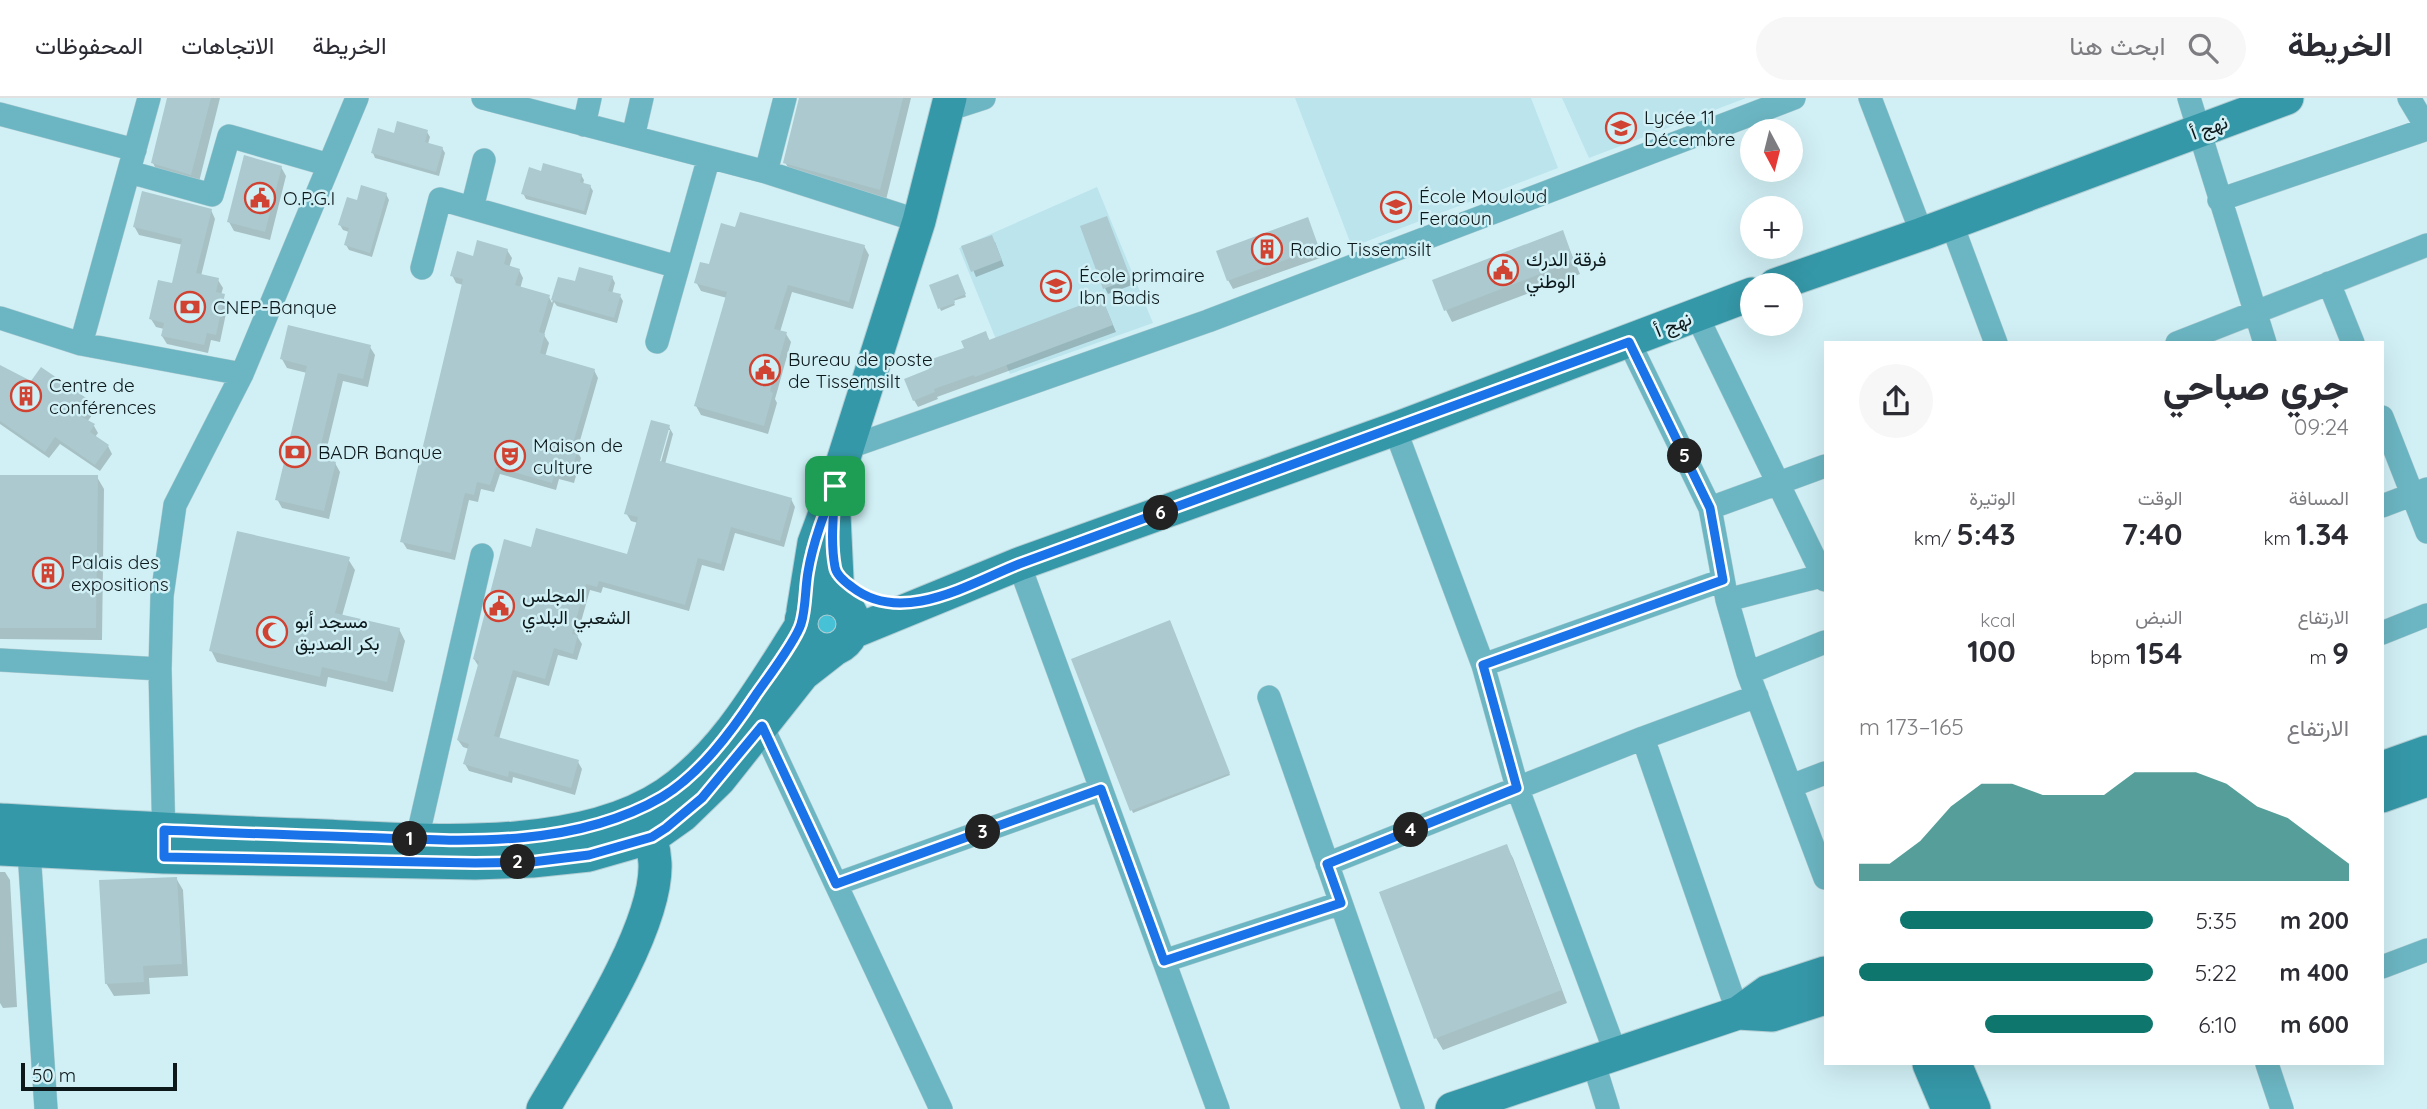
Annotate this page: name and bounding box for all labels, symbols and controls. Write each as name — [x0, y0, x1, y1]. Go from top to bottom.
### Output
search box — [1756, 17, 2246, 80]
text: الخريطة — [2288, 23, 2392, 64]
text: ابحث هنا — [2069, 29, 2166, 62]
icon: search — [2184, 29, 2222, 67]
text: المحفوظات — [35, 30, 143, 60]
text: الاتجاهات — [181, 30, 274, 60]
text: الخريطة — [312, 30, 387, 60]
place label: Lycée 11 Décembre — [1644, 105, 1736, 151]
street label: نهج أ — [2187, 109, 2231, 147]
school or university icon: Lycée 11 Décembre — [1604, 111, 1638, 145]
north arrow — [1740, 119, 1802, 182]
map controls — [1740, 119, 1803, 336]
public building icon: O.P.G.I — [243, 181, 277, 215]
place label: École Mouloud Feraoun — [1419, 184, 1547, 230]
place label: O.P.G.I — [283, 186, 335, 210]
school or university icon: École Mouloud Feraoun — [1379, 190, 1413, 224]
button: + — [1740, 196, 1803, 259]
building icon: Radio Tissemsilt — [1250, 232, 1284, 266]
place label: Radio Tissemsilt — [1290, 237, 1432, 261]
place label: فرقة الدرك الوطني — [1526, 247, 1606, 297]
public building icon: فرقة الدرك الوطني — [1486, 253, 1520, 287]
place label: École primaire Ibn Badis — [1079, 263, 1205, 309]
school or university icon: École primaire Ibn Badis — [1039, 269, 1073, 303]
button: − — [1740, 273, 1803, 336]
bank icon: CNEP-Banque — [173, 290, 207, 324]
place label: CNEP-Banque — [213, 295, 337, 319]
street label: نهج أ — [1651, 306, 1696, 344]
place label: Bureau de poste de Tissemsilt — [788, 347, 933, 393]
public building icon: Bureau de poste de Tissemsilt — [748, 353, 782, 387]
text: جري صباحي — [2163, 362, 2349, 410]
button: share — [1859, 364, 1933, 438]
place label: Centre de conférences — [49, 373, 156, 419]
building icon: Centre de conférences — [9, 379, 43, 413]
text: 09:24 — [2294, 412, 2349, 441]
place label: Maison de culture — [533, 433, 623, 479]
bank icon: BADR Banque — [278, 435, 312, 469]
pin: 5 — [1668, 438, 1702, 474]
theatre icon: Maison de culture — [493, 439, 527, 473]
place label: BADR Banque — [318, 440, 442, 464]
text: 5 — [1679, 443, 1690, 467]
pin — [805, 456, 865, 516]
icon: arrive — [816, 467, 854, 505]
text: الوتيرة — [1969, 486, 2016, 510]
text: الوقت — [2138, 486, 2182, 510]
text: المسافة — [2289, 486, 2349, 510]
pin: 6 — [1144, 496, 1178, 530]
text: 6 — [1155, 500, 1166, 524]
text: 5:43 — [1956, 515, 2016, 553]
text: 7:40 — [2122, 515, 2182, 553]
text: 1.34 — [2296, 515, 2349, 553]
text: /km — [1914, 526, 1956, 550]
text: km — [2263, 526, 2296, 550]
place label: Palais des expositions — [71, 550, 169, 596]
building icon: Palais des expositions — [31, 556, 65, 590]
place label: المجلس الشعبي البلدي — [522, 583, 631, 633]
public building icon: المجلس الشعبي البلدي — [482, 589, 516, 623]
text: النبض — [2135, 605, 2182, 629]
text: الارتفاع — [2297, 605, 2349, 629]
text: kcal — [1980, 608, 2016, 632]
place label: مسجد أبو بكر الصديق — [295, 609, 380, 655]
mosque icon: مسجد أبو بكر الصديق — [255, 615, 289, 649]
text: 100 — [1967, 632, 2016, 670]
text: 154 — [2136, 634, 2182, 672]
text: 9 — [2332, 634, 2349, 672]
text: bpm — [2090, 645, 2136, 669]
text: m — [2309, 645, 2332, 669]
text: 165–173 m — [1859, 712, 1964, 741]
text: الارتفاع — [2287, 713, 2349, 742]
pin: 4 — [1394, 812, 1428, 848]
pin: 3 — [965, 814, 1000, 850]
text: 4 — [1405, 817, 1416, 841]
text: 3 — [977, 819, 988, 843]
pin: 1 — [392, 822, 428, 856]
text: 1 — [406, 826, 413, 850]
pin: 2 — [500, 844, 536, 880]
text: 2 — [512, 849, 523, 873]
text: 5:35 — [2196, 906, 2237, 935]
text: 200 m — [2280, 906, 2349, 935]
text: 5:22 — [2195, 958, 2237, 987]
text: 400 m — [2280, 958, 2349, 987]
text: 6:10 — [2198, 1010, 2237, 1039]
text: 600 m — [2280, 1010, 2349, 1039]
scale bar — [21, 1060, 177, 1092]
text: 50 m — [32, 1063, 76, 1087]

